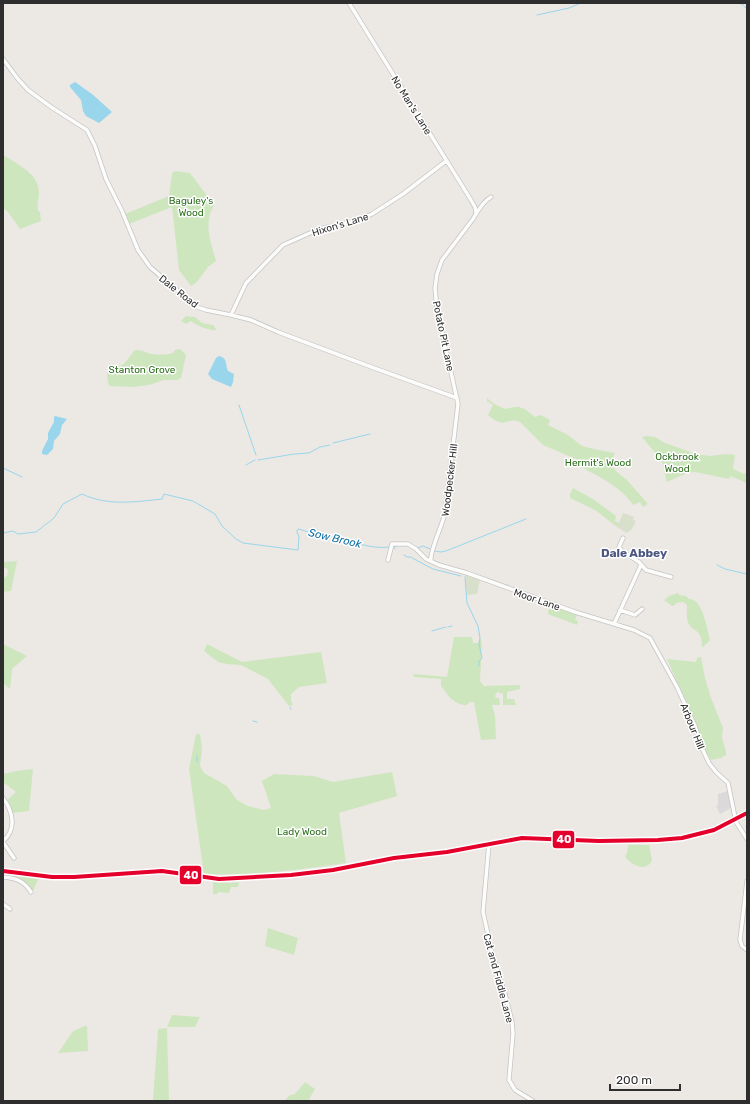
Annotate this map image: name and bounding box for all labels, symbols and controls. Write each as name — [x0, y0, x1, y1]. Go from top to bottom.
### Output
street label: No Man's Lane — [388, 74, 434, 137]
park label: Baguley's Wood — [169, 195, 213, 219]
street label: Hixon's Lane — [310, 211, 370, 239]
street label: Dale Road — [156, 273, 200, 311]
street label: Potato Pit Lane — [430, 300, 456, 373]
park label: Stanton Grove — [109, 364, 176, 376]
street label: Woodpecker Hill — [440, 443, 460, 517]
park label: Ockbrook Wood — [655, 451, 700, 475]
park label: Hermit's Wood — [565, 457, 631, 469]
water label: Sow Brook — [307, 526, 363, 551]
district label: Dale Abbey — [601, 546, 667, 560]
street label: Moor Lane — [512, 586, 562, 614]
street label: Arbour Hill — [677, 702, 707, 751]
park label: Lady Wood — [277, 826, 327, 838]
line badge: 40 — [552, 830, 575, 849]
text: 40 — [557, 833, 572, 846]
line badge: 40 — [179, 865, 202, 885]
text: 40 — [184, 869, 199, 882]
street label: Cat and Fiddle Lane — [480, 932, 516, 1025]
scale bar — [610, 1066, 680, 1092]
text: 200 m — [616, 1073, 652, 1087]

